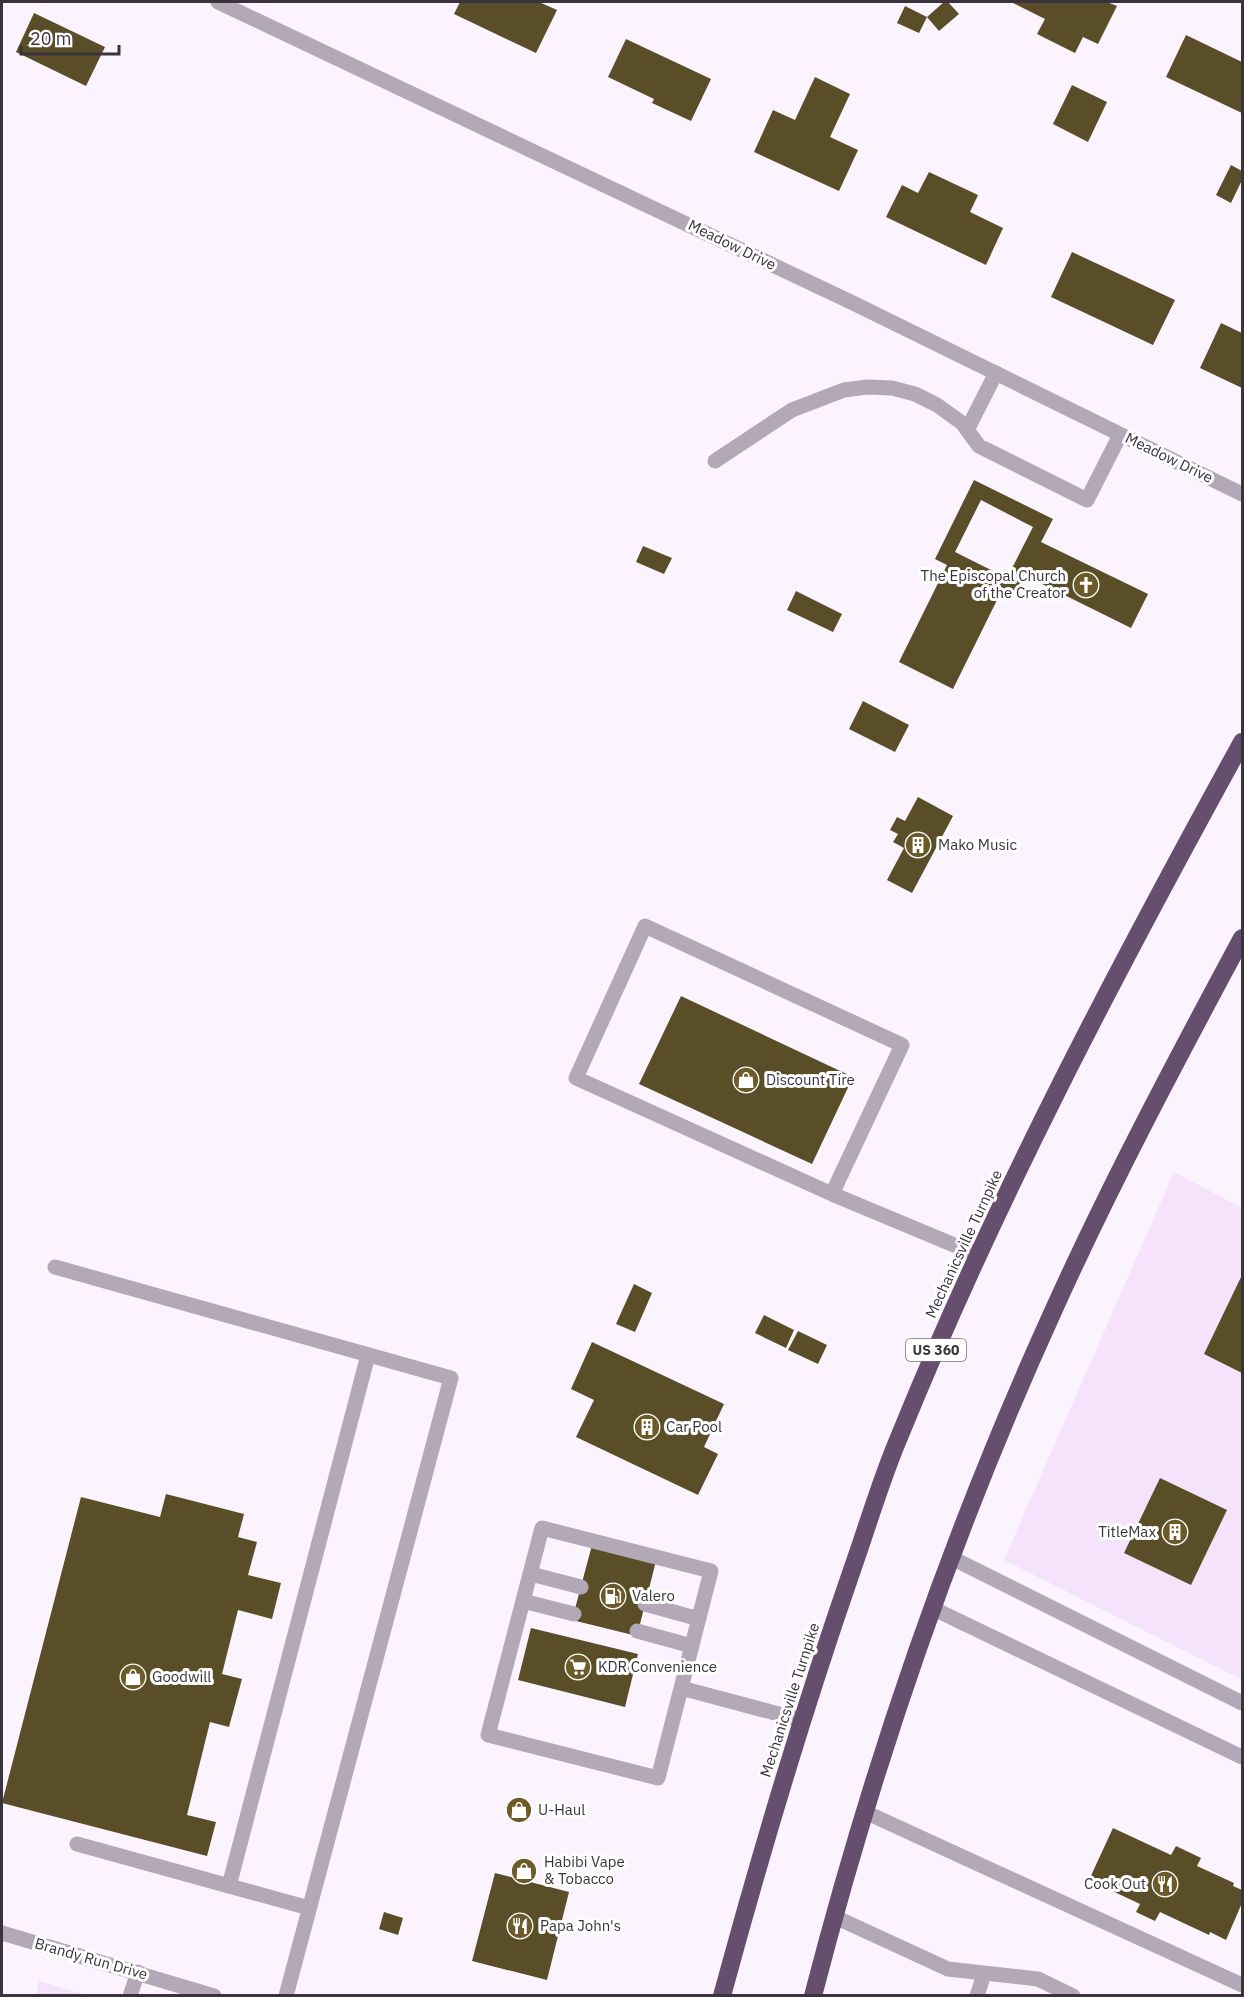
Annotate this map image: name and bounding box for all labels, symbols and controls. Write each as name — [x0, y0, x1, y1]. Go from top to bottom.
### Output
scale bar — [21, 18, 118, 56]
text: 20 m — [30, 27, 72, 50]
street label: Meadow Drive — [685, 215, 779, 274]
street label: Meadow Drive — [1122, 428, 1216, 487]
place label: The Episcopal Church of the Creator — [921, 566, 1066, 602]
church icon: The Episcopal Church of the Creator — [1071, 570, 1101, 600]
building icon: Mako Music — [903, 830, 933, 860]
place label: Mako Music — [938, 835, 1018, 854]
shop icon: Discount Tire — [731, 1065, 761, 1095]
place label: Discount Tire — [766, 1070, 855, 1089]
street label: Mechanicsville Turnpike — [921, 1167, 1006, 1321]
road number: US 360 — [906, 1339, 966, 1361]
building icon: Car Pool — [632, 1412, 662, 1442]
place label: Car Pool — [666, 1417, 722, 1436]
building icon: TitleMax — [1160, 1517, 1190, 1547]
place label: TitleMax — [1098, 1522, 1156, 1541]
fuel station icon: Valero — [598, 1581, 628, 1611]
place label: Valero — [632, 1586, 675, 1605]
street label: Mechanicsville Turnpike — [756, 1620, 823, 1779]
supermarket icon: KDR Convenience — [563, 1652, 593, 1682]
place label: KDR Convenience — [598, 1657, 717, 1676]
shop icon: Goodwill — [118, 1662, 148, 1692]
place label: Goodwill — [152, 1667, 211, 1686]
shop icon: U-Haul — [504, 1795, 534, 1825]
place label: U-Haul — [538, 1800, 585, 1819]
place label: Habibi Vape & Tobacco — [544, 1852, 625, 1888]
shop icon: Habibi Vape & Tobacco — [509, 1856, 539, 1886]
restaurant icon: Cook Out — [1150, 1869, 1180, 1899]
place label: Cook Out — [1084, 1874, 1146, 1893]
restaurant icon: Papa John's — [505, 1911, 535, 1941]
place label: Papa John's — [540, 1916, 621, 1935]
street label: Brandy Run Drive — [33, 1933, 150, 1984]

